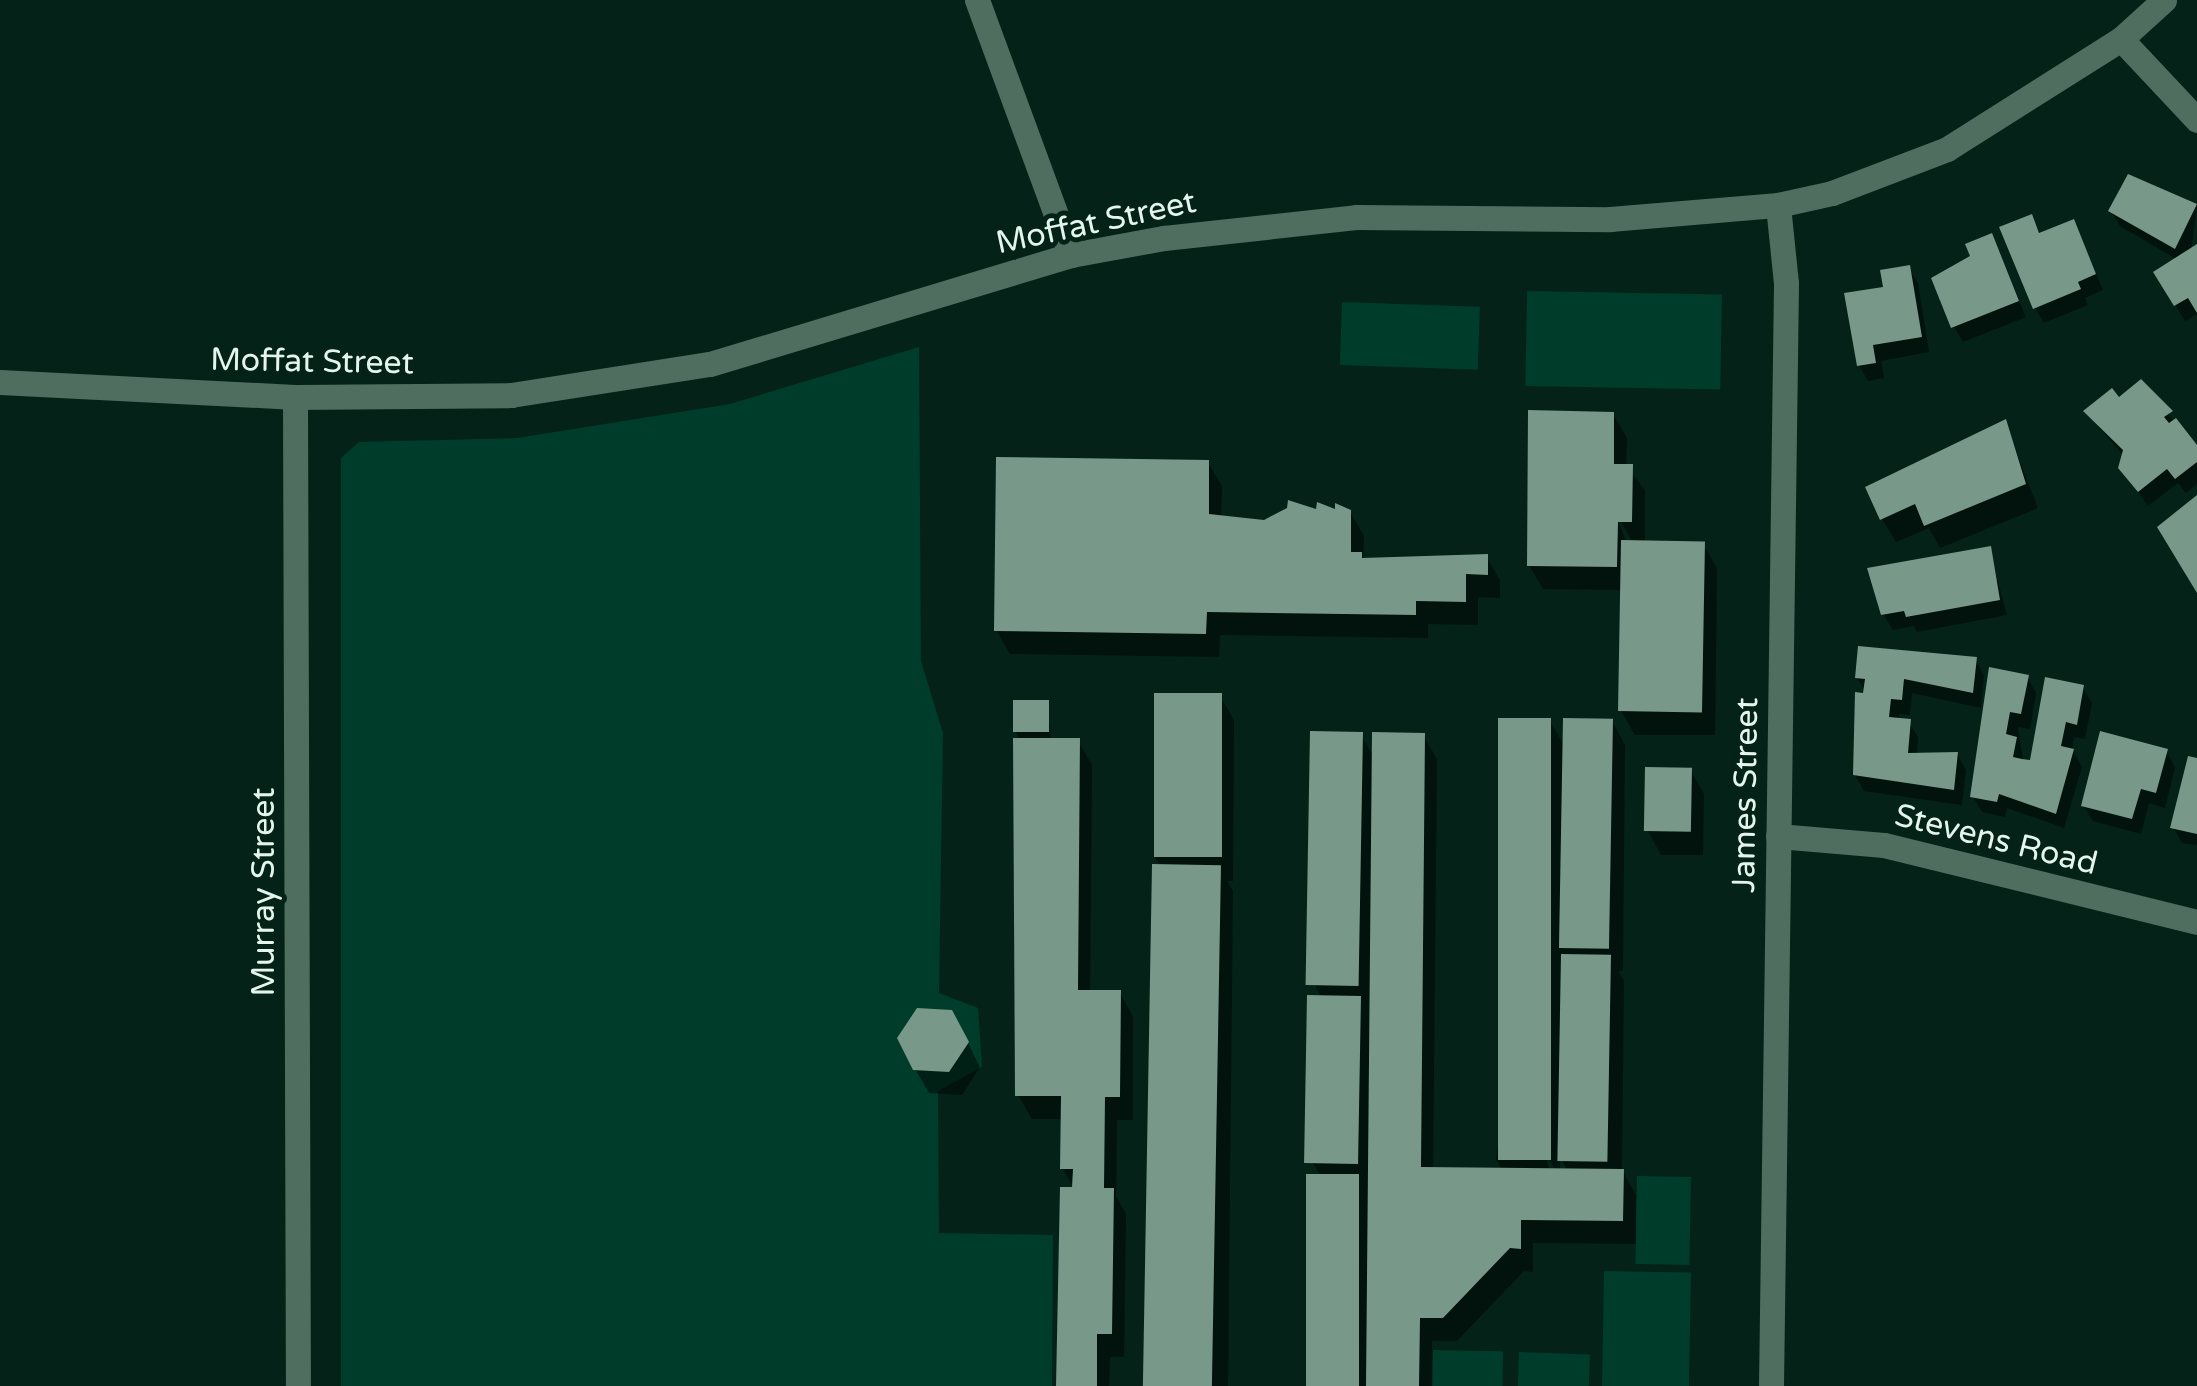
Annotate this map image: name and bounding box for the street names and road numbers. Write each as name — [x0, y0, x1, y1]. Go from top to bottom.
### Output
street label: Moffat Street — [992, 183, 1200, 263]
street label: Moffat Street — [210, 341, 414, 383]
street label: James Street — [1725, 697, 1767, 893]
street label: Murray Street — [245, 787, 283, 997]
street label: Stevens Road — [1891, 796, 2101, 884]

